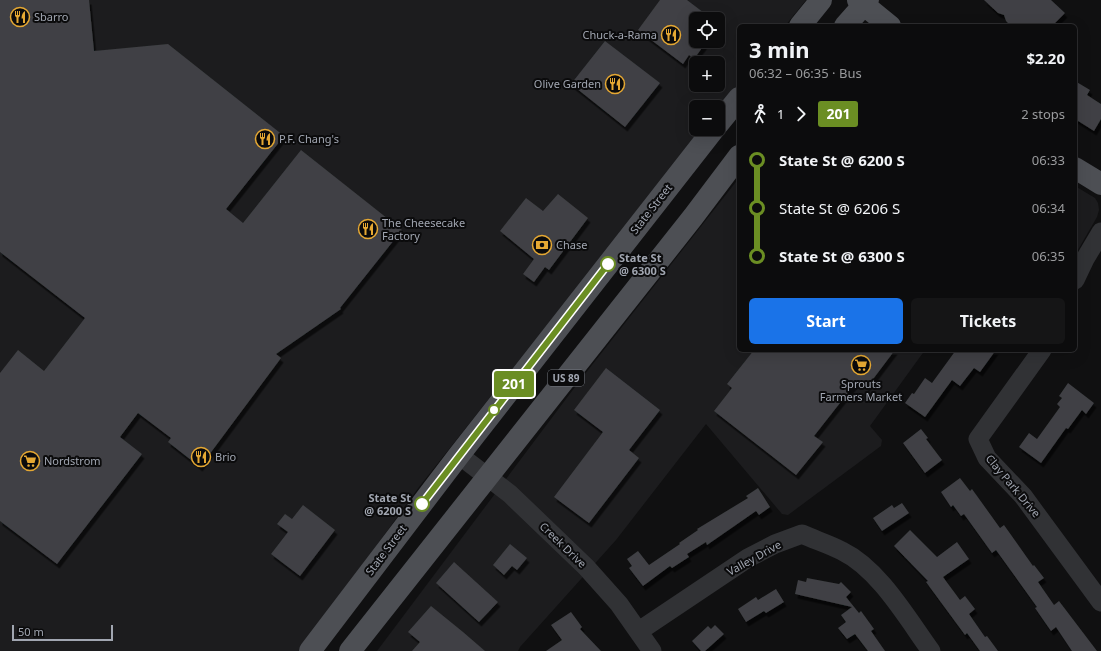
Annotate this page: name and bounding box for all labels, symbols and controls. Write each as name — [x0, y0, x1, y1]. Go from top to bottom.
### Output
restaurant icon: Sbarro — [9, 6, 31, 28]
place label: Sbarro — [34, 9, 69, 24]
map controls — [689, 12, 725, 136]
button: locate — [689, 12, 725, 48]
restaurant icon: Chuck-a-Rama — [660, 24, 682, 46]
place label: Chuck-a-Rama — [583, 27, 657, 42]
text: 3 min — [749, 34, 810, 64]
text: $2.20 — [1026, 48, 1065, 68]
button: + — [689, 56, 725, 92]
text: 06:32 – 06:35 · Bus — [749, 64, 862, 82]
restaurant icon: Olive Garden — [604, 73, 626, 95]
place label: Olive Garden — [534, 76, 601, 91]
button: − — [689, 100, 725, 136]
icon: walk — [749, 103, 771, 125]
icon: forward — [790, 103, 812, 125]
text: 201 — [826, 104, 850, 123]
text: 1 — [777, 105, 784, 123]
text: 2 stops — [1021, 105, 1065, 123]
restaurant icon: P.F. Chang's — [254, 128, 276, 150]
place label: P.F. Chang's — [279, 131, 339, 146]
text: State St @ 6200 S — [779, 150, 905, 170]
text: 06:33 — [1032, 151, 1065, 169]
street label: State Street — [626, 180, 675, 237]
text: State St @ 6206 S — [779, 198, 900, 218]
text: 06:34 — [1032, 199, 1065, 217]
place label: The Cheesecake Factory — [382, 215, 465, 243]
restaurant icon: The Cheesecake Factory — [357, 218, 379, 240]
bank icon: Chase — [531, 234, 553, 256]
place label: Chase — [556, 237, 587, 252]
text: State St @ 6300 S — [779, 246, 905, 266]
text: 06:35 — [1032, 247, 1065, 265]
place label: State St @ 6300 S — [619, 250, 666, 278]
marker: State St @ 6300 S — [600, 256, 616, 272]
button: Start — [749, 298, 903, 344]
button: Tickets — [911, 298, 1065, 344]
supermarket icon: Sprouts Farmers Market — [850, 354, 872, 376]
road number: US 89 — [548, 370, 584, 386]
line badge: 201 — [491, 371, 537, 397]
text: 201 — [502, 374, 526, 393]
place label: Sprouts Farmers Market — [820, 376, 902, 404]
unlabelled marker — [488, 404, 500, 416]
restaurant icon: Brio — [190, 446, 212, 468]
place label: Brio — [215, 449, 237, 464]
supermarket icon: Nordstrom — [19, 450, 41, 472]
street label: Clay Park Drive — [983, 451, 1044, 520]
place label: Nordstrom — [44, 453, 101, 468]
place label: State St @ 6200 S — [364, 490, 411, 518]
marker: State St @ 6200 S — [414, 496, 430, 512]
street label: Creek Drive — [537, 519, 590, 571]
street label: State Street — [362, 521, 410, 578]
street label: Valley Drive — [724, 536, 784, 579]
scale bar — [12, 623, 113, 642]
text: 50 m — [18, 624, 44, 639]

